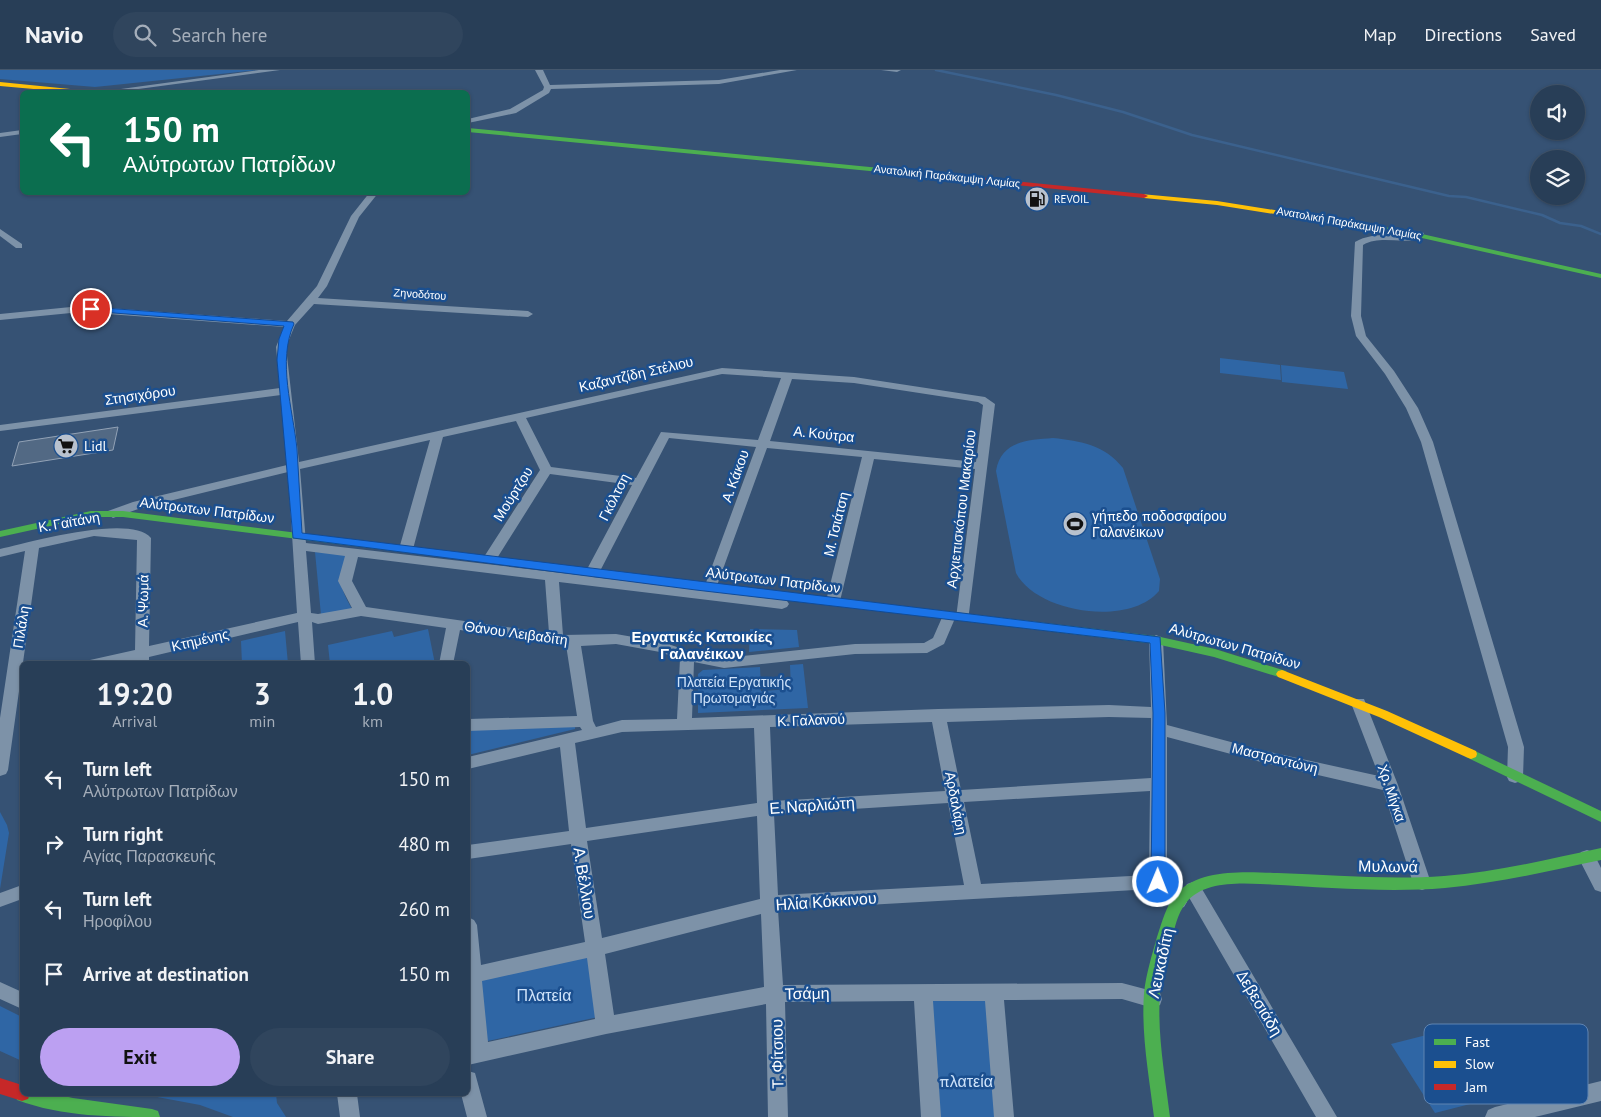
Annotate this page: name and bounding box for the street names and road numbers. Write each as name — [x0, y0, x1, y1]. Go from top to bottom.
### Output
street label: Ανατολική Παράκαμψη Λαμίας — [873, 161, 1021, 191]
street label: Ανατολική Παράκαμψη Λαμίας — [1275, 203, 1423, 243]
street label: Ζηνοδότου — [393, 285, 447, 303]
street label: Καζαντζίδη Στέλιου — [577, 352, 695, 396]
street label: Στησιχόρου — [103, 381, 177, 409]
street label: Α. Κούτρα — [793, 422, 855, 446]
street label: Αρχιεπισκόπου Μακαρίου — [942, 429, 980, 589]
street label: Α. Κάκου — [717, 447, 753, 505]
street label: Μούρτζου — [489, 463, 537, 525]
street label: Γκόλτση — [594, 470, 634, 524]
street label: Μ. Τσιάτση — [819, 490, 853, 558]
street label: Αλύτρωτων Πατρίδων — [139, 493, 275, 527]
street label: Κ. Γαϊτάνη — [37, 508, 101, 536]
street label: Αλύτρωτων Πατρίδων — [705, 563, 841, 597]
street label: Α. Ψωμά — [134, 574, 152, 628]
street label: Πιλάλη — [9, 604, 33, 650]
street label: Θάνου Λειβαδίτη — [463, 617, 569, 649]
street label: Αλύτρωτων Πατρίδων — [1167, 619, 1303, 673]
street label: Κτημένης — [170, 625, 231, 655]
street label: Κ. Γαλανού — [777, 710, 845, 730]
street label: Μαστραντώνη — [1230, 739, 1320, 777]
street label: Χρ. Μίγκα — [1374, 762, 1410, 824]
street label: Αρδαλάρη — [941, 770, 971, 836]
street label: Ε. Ναρλιώτη — [769, 792, 855, 818]
street label: Α. Βέλλιου — [569, 846, 601, 920]
street label: Μυλωνά — [1358, 855, 1418, 877]
street label: Ηλία Κόκκινου — [775, 887, 877, 915]
street label: Λευκαδίτη — [1143, 926, 1177, 1000]
street label: Δεβεσιάδη — [1233, 967, 1287, 1039]
street label: Τσάμη — [784, 983, 830, 1003]
street label: Τ. Φίτσιου — [766, 1019, 788, 1089]

